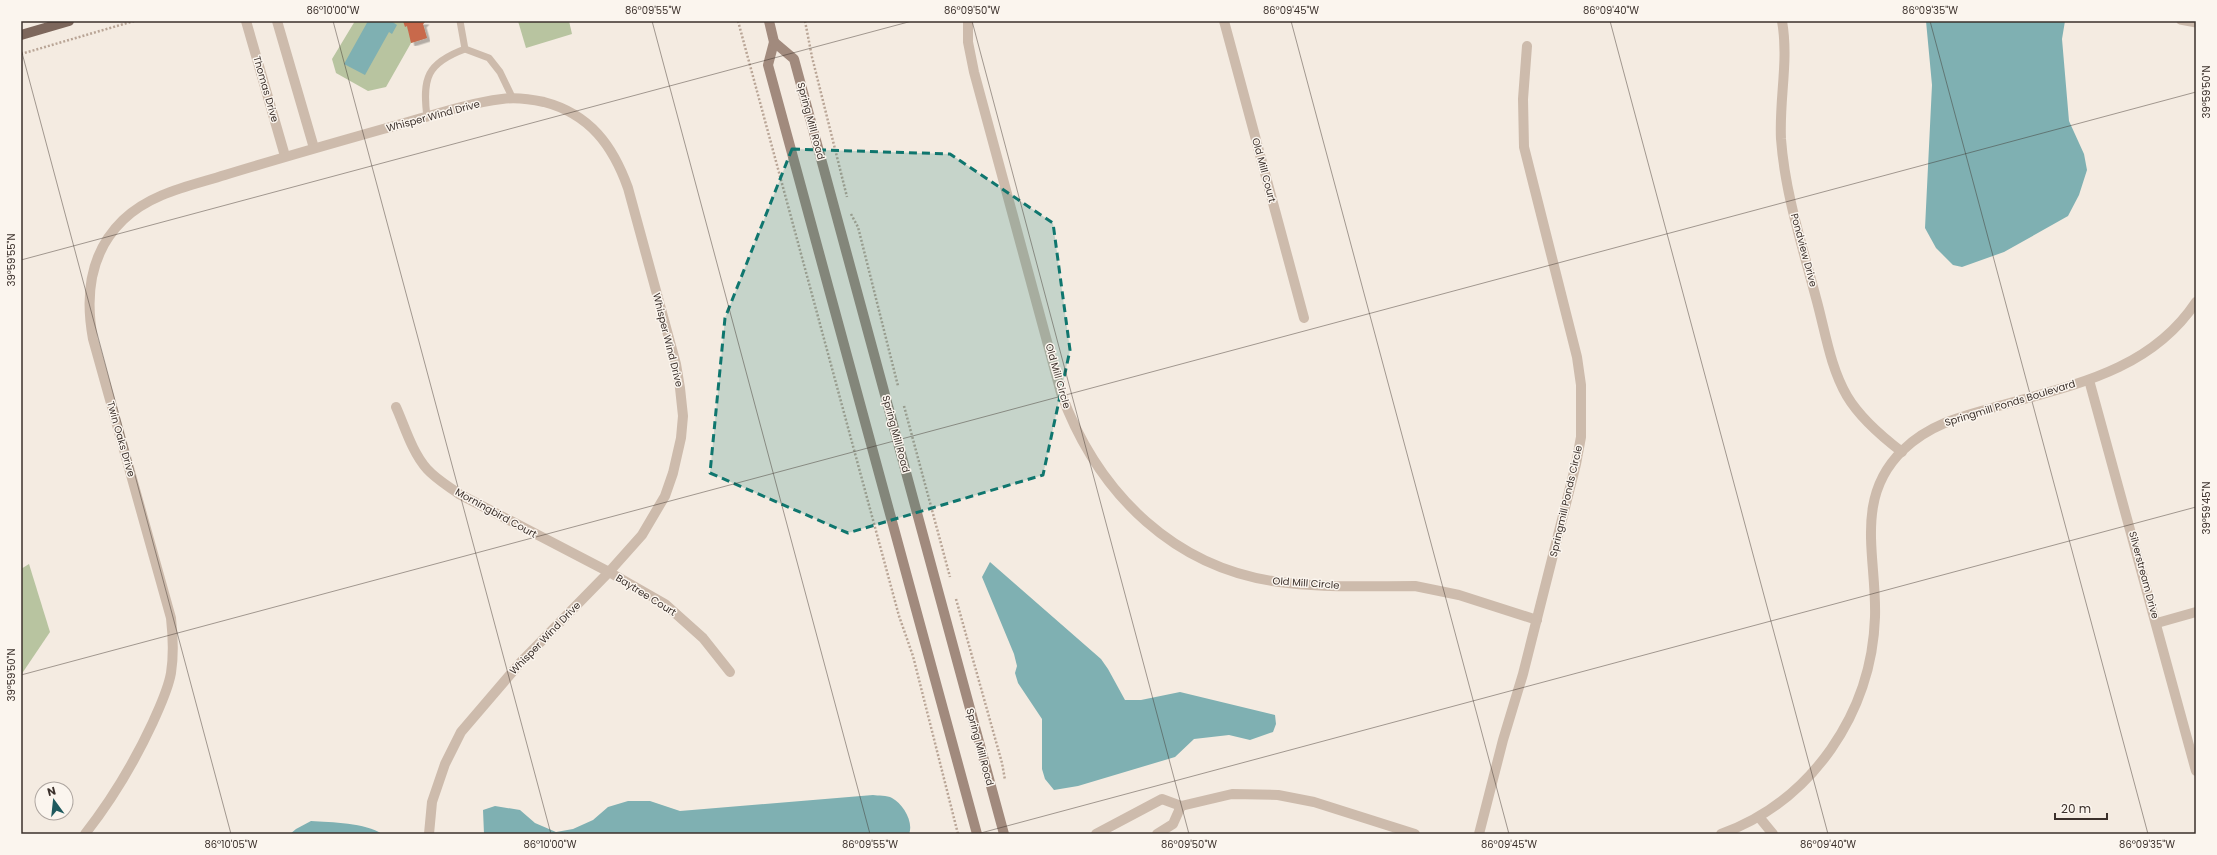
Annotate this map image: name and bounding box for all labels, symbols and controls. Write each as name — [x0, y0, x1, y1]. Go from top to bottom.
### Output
text: 86°10'00"W — [306, 3, 360, 18]
text: 86°09'55"W — [625, 3, 681, 18]
text: 86°09'50"W — [944, 3, 1000, 18]
text: 86°09'45"W — [1263, 3, 1319, 18]
text: 86°09'40"W — [1583, 3, 1639, 18]
text: 86°09'35"W — [1902, 3, 1958, 18]
street label: Thomas Drive — [249, 54, 283, 124]
text: 39°59'50"N — [2199, 66, 2214, 118]
street label: Spring Mill Road — [793, 81, 829, 161]
street label: Whisper Wind Drive — [385, 96, 481, 136]
street label: Old Mill Court — [1248, 136, 1280, 204]
street label: Pondview Drive — [1787, 212, 1821, 288]
text: 39°59'55"N — [4, 234, 19, 286]
street label: Whisper Wind Drive — [649, 291, 687, 389]
street label: Old Mill Circle — [1042, 342, 1074, 410]
street label: Springmill Ponds Boulevard — [1943, 376, 2077, 430]
street label: Spring Mill Road — [878, 394, 914, 474]
street label: Twin Oaks Drive — [103, 400, 139, 478]
street label: Springmill Ponds Circle — [1546, 444, 1586, 558]
text: 39°59'45"N — [2199, 482, 2214, 534]
street label: Morningbird Court — [453, 484, 540, 542]
street label: Silverstream Drive — [2125, 530, 2163, 620]
street label: Baytree Court — [613, 570, 679, 620]
street label: Old Mill Circle — [1272, 573, 1340, 593]
street label: Whisper Wind Drive — [506, 598, 584, 678]
text: 39°59'50"N — [4, 649, 19, 701]
street label: Spring Mill Road — [962, 707, 998, 787]
north arrow — [34, 781, 74, 821]
text: N — [45, 783, 57, 800]
scale bar — [2055, 795, 2107, 821]
text: 20 m — [2061, 800, 2091, 817]
text: 86°10'05"W — [204, 837, 258, 852]
text: 86°10'00"W — [523, 837, 577, 852]
text: 86°09'55"W — [842, 837, 898, 852]
text: 86°09'50"W — [1161, 837, 1217, 852]
text: 86°09'45"W — [1481, 837, 1537, 852]
text: 86°09'40"W — [1800, 837, 1856, 852]
text: 86°09'35"W — [2119, 837, 2175, 852]

